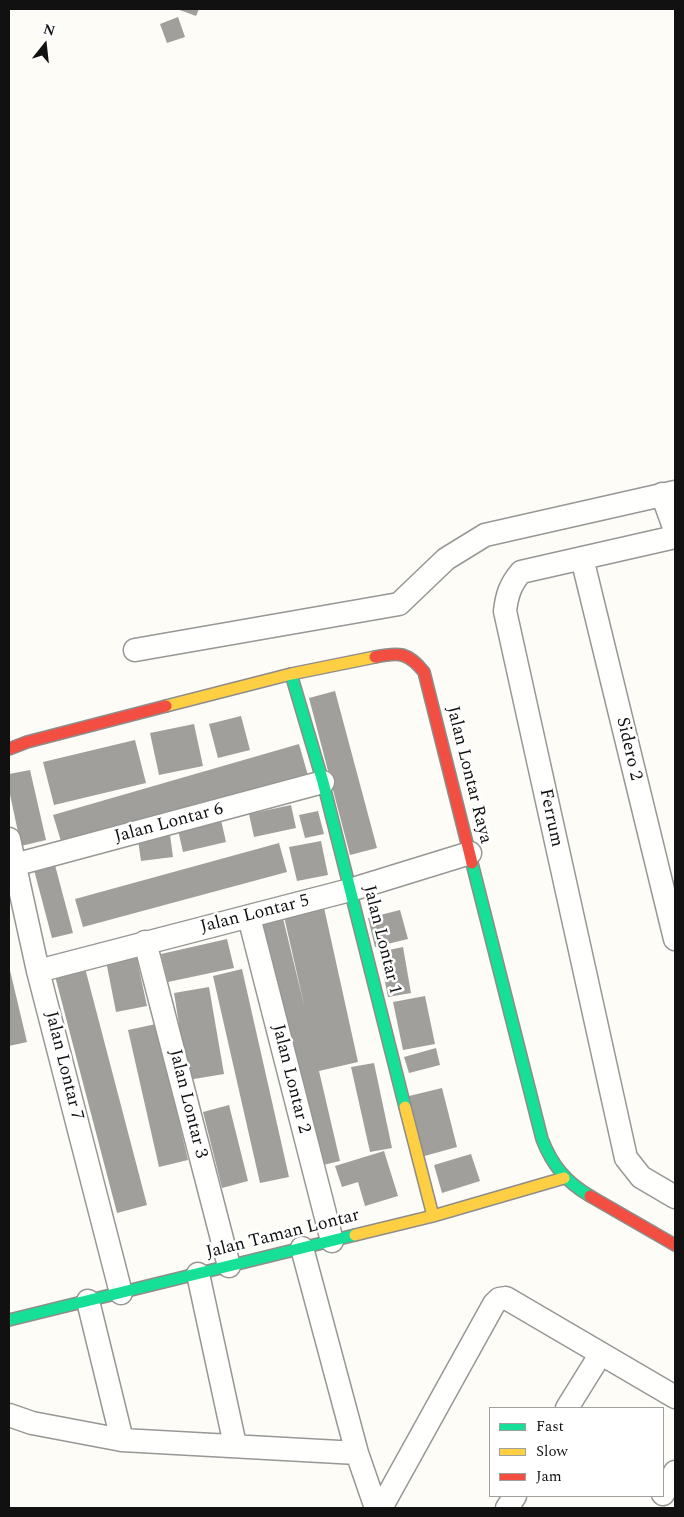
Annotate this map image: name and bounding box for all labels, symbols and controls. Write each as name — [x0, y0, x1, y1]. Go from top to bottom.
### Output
text: N — [41, 18, 58, 42]
north arrow — [20, 20, 70, 70]
street label: Jalan Lontar Raya — [440, 704, 496, 846]
street label: Sidero 2 — [610, 715, 646, 783]
street label: Ferrum — [533, 787, 567, 849]
street label: Jalan Lontar 6 — [112, 799, 226, 849]
street label: Jalan Lontar 1 — [357, 883, 405, 997]
street label: Jalan Lontar 5 — [198, 891, 312, 939]
street label: Jalan Lontar 7 — [39, 1009, 87, 1123]
street label: Jalan Lontar 2 — [266, 1022, 314, 1136]
street label: Jalan Lontar 3 — [163, 1047, 211, 1161]
street label: Jalan Taman Lontar — [204, 1205, 362, 1265]
legend — [489, 1407, 664, 1497]
text: Fast — [536, 1415, 564, 1438]
text: Slow — [536, 1440, 568, 1463]
text: Jam — [536, 1465, 562, 1488]

